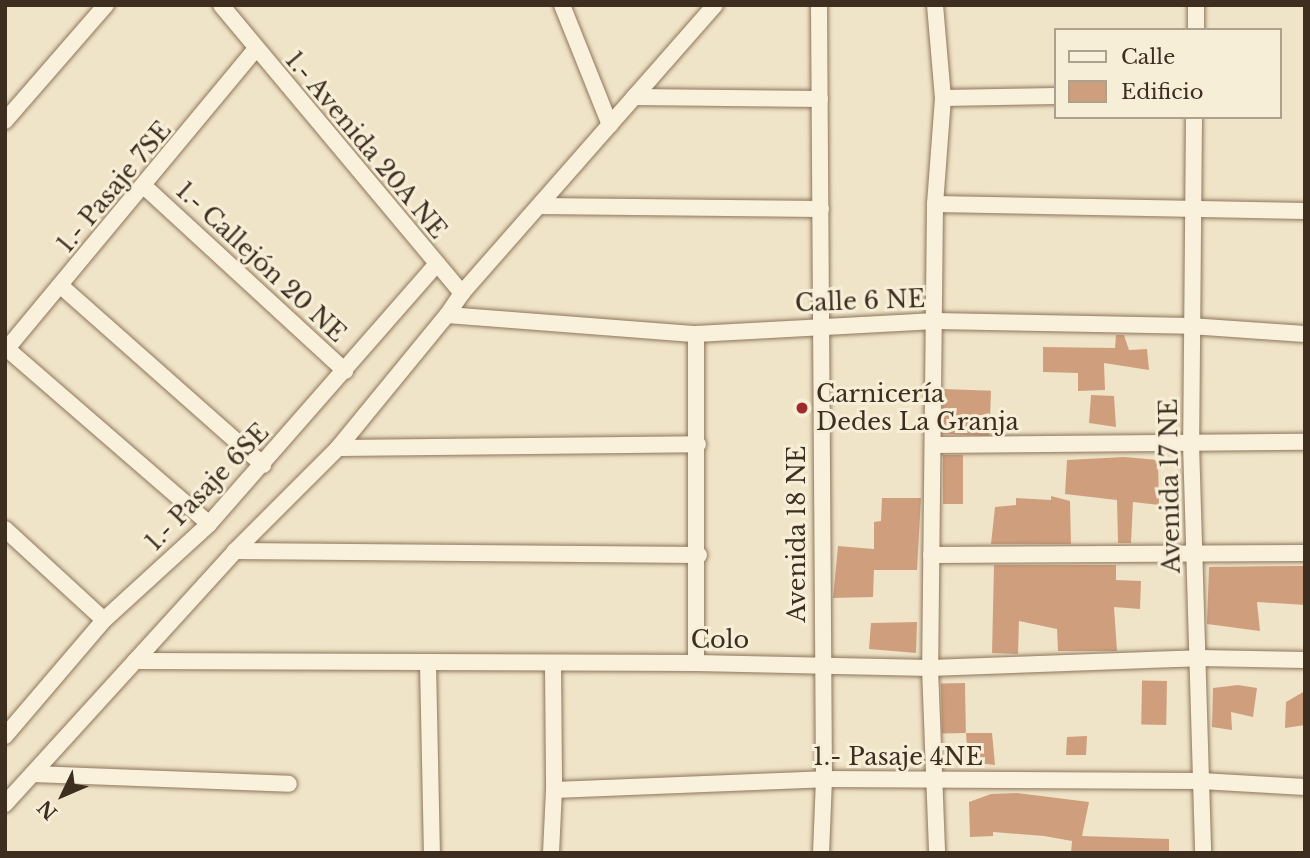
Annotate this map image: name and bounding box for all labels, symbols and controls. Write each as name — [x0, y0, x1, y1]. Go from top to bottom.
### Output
legend — [1054, 28, 1282, 119]
text: Calle — [1121, 44, 1175, 70]
street label: 1.- Avenida 20A NE — [279, 45, 453, 245]
text: Edificio — [1121, 79, 1203, 105]
street label: 1.- Pasaje 7SE — [51, 116, 177, 258]
street label: 1.- Callejón 20 NE — [170, 176, 352, 348]
street label: Calle 6 NE — [794, 284, 926, 318]
place label: Carnicería Dedes La Granja — [816, 380, 1019, 436]
street label: Avenida 17 NE — [1154, 398, 1186, 574]
marker: Carnicería Dedes La Granja — [794, 400, 810, 416]
street label: 1.- Pasaje 6SE — [139, 418, 275, 556]
street label: Avenida 18 NE — [783, 445, 811, 623]
street label: Colo — [691, 626, 749, 654]
street label: 1.- Pasaje 4NE — [813, 743, 983, 771]
north arrow — [28, 760, 98, 830]
text: N — [33, 796, 62, 824]

